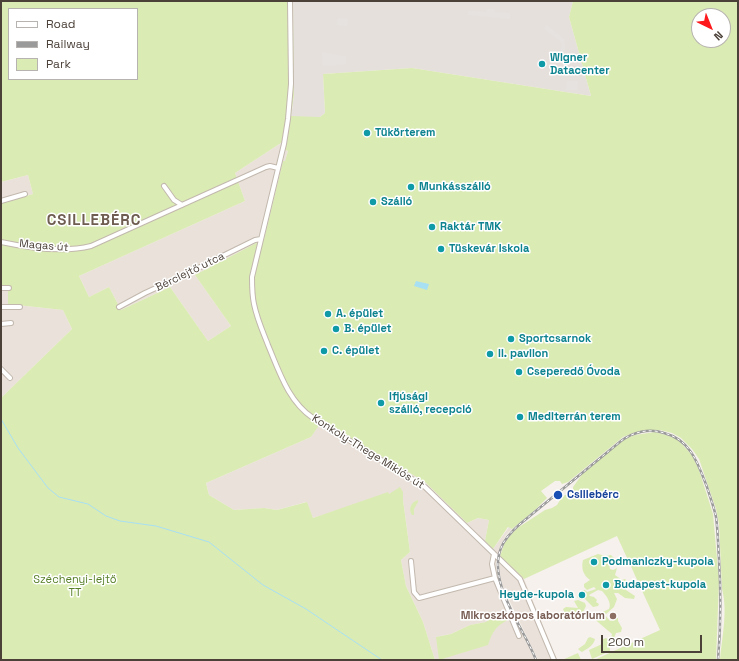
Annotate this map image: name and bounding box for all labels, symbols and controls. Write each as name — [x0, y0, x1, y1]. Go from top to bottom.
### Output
legend — [8, 8, 138, 80]
north arrow — [691, 8, 731, 48]
text: Road — [46, 16, 75, 32]
text: N — [711, 28, 726, 44]
text: Railway — [46, 36, 90, 52]
place label: Wigner Datacenter — [550, 51, 609, 77]
text: Park — [46, 56, 71, 72]
marker: Wigner Datacenter — [537, 59, 547, 69]
place label: Tükörterem — [375, 126, 435, 140]
marker: Tükörterem — [362, 128, 372, 138]
place label: Munkásszálló — [419, 180, 491, 194]
marker: Munkásszálló — [406, 182, 416, 192]
place label: Szálló — [381, 195, 412, 209]
marker: Szálló — [368, 197, 378, 207]
district label: CSILLEBÉRC — [47, 212, 141, 230]
place label: Raktár TMK — [440, 220, 501, 234]
marker: Raktár TMK — [427, 222, 437, 232]
street label: Magas út — [19, 237, 69, 255]
place label: Tüskevár Iskola — [449, 242, 529, 256]
marker: Tüskevár Iskola — [436, 244, 446, 254]
street label: Bérclejtő utca — [153, 250, 227, 294]
place label: A. épület — [336, 307, 383, 321]
marker: A. épület — [323, 309, 333, 319]
place label: B. épület — [344, 322, 392, 336]
marker: B. épület — [331, 324, 341, 334]
place label: Sportcsarnok — [519, 332, 591, 346]
marker: Sportcsarnok — [506, 334, 516, 344]
place label: C. épület — [332, 344, 379, 358]
marker: C. épület — [319, 346, 329, 356]
place label: II. pavilon — [498, 347, 548, 361]
marker: II. pavilon — [485, 349, 495, 359]
place label: Cseperedő Óvoda — [527, 365, 620, 379]
marker: Cseperedő Óvoda — [514, 367, 524, 377]
place label: Ifjúsági szálló, recepció — [389, 390, 472, 416]
marker: Ifjúsági szálló, recepció — [376, 398, 386, 408]
place label: Mediterrán terem — [528, 410, 621, 424]
street label: Konkoly-Thege Miklós út — [309, 412, 427, 492]
marker: Mediterrán terem — [515, 412, 525, 422]
place label: Csillebérc — [567, 488, 619, 502]
marker: Csillebérc — [552, 489, 564, 501]
place label: Podmaniczky-kupola — [602, 555, 714, 569]
marker: Podmaniczky-kupola — [589, 557, 599, 567]
park label: Széchenyi-lejtő TT — [33, 573, 117, 599]
place label: Budapest-kupola — [614, 578, 706, 592]
marker: Budapest-kupola — [601, 580, 611, 590]
place label: Heyde-kupola — [500, 588, 574, 602]
marker: Heyde-kupola — [577, 590, 587, 600]
place label: Mikroszkópos laboratórium — [461, 609, 605, 623]
marker: Mikroszkópos laboratórium — [608, 611, 618, 621]
scale bar — [603, 627, 704, 653]
text: 200 m — [608, 634, 644, 650]

